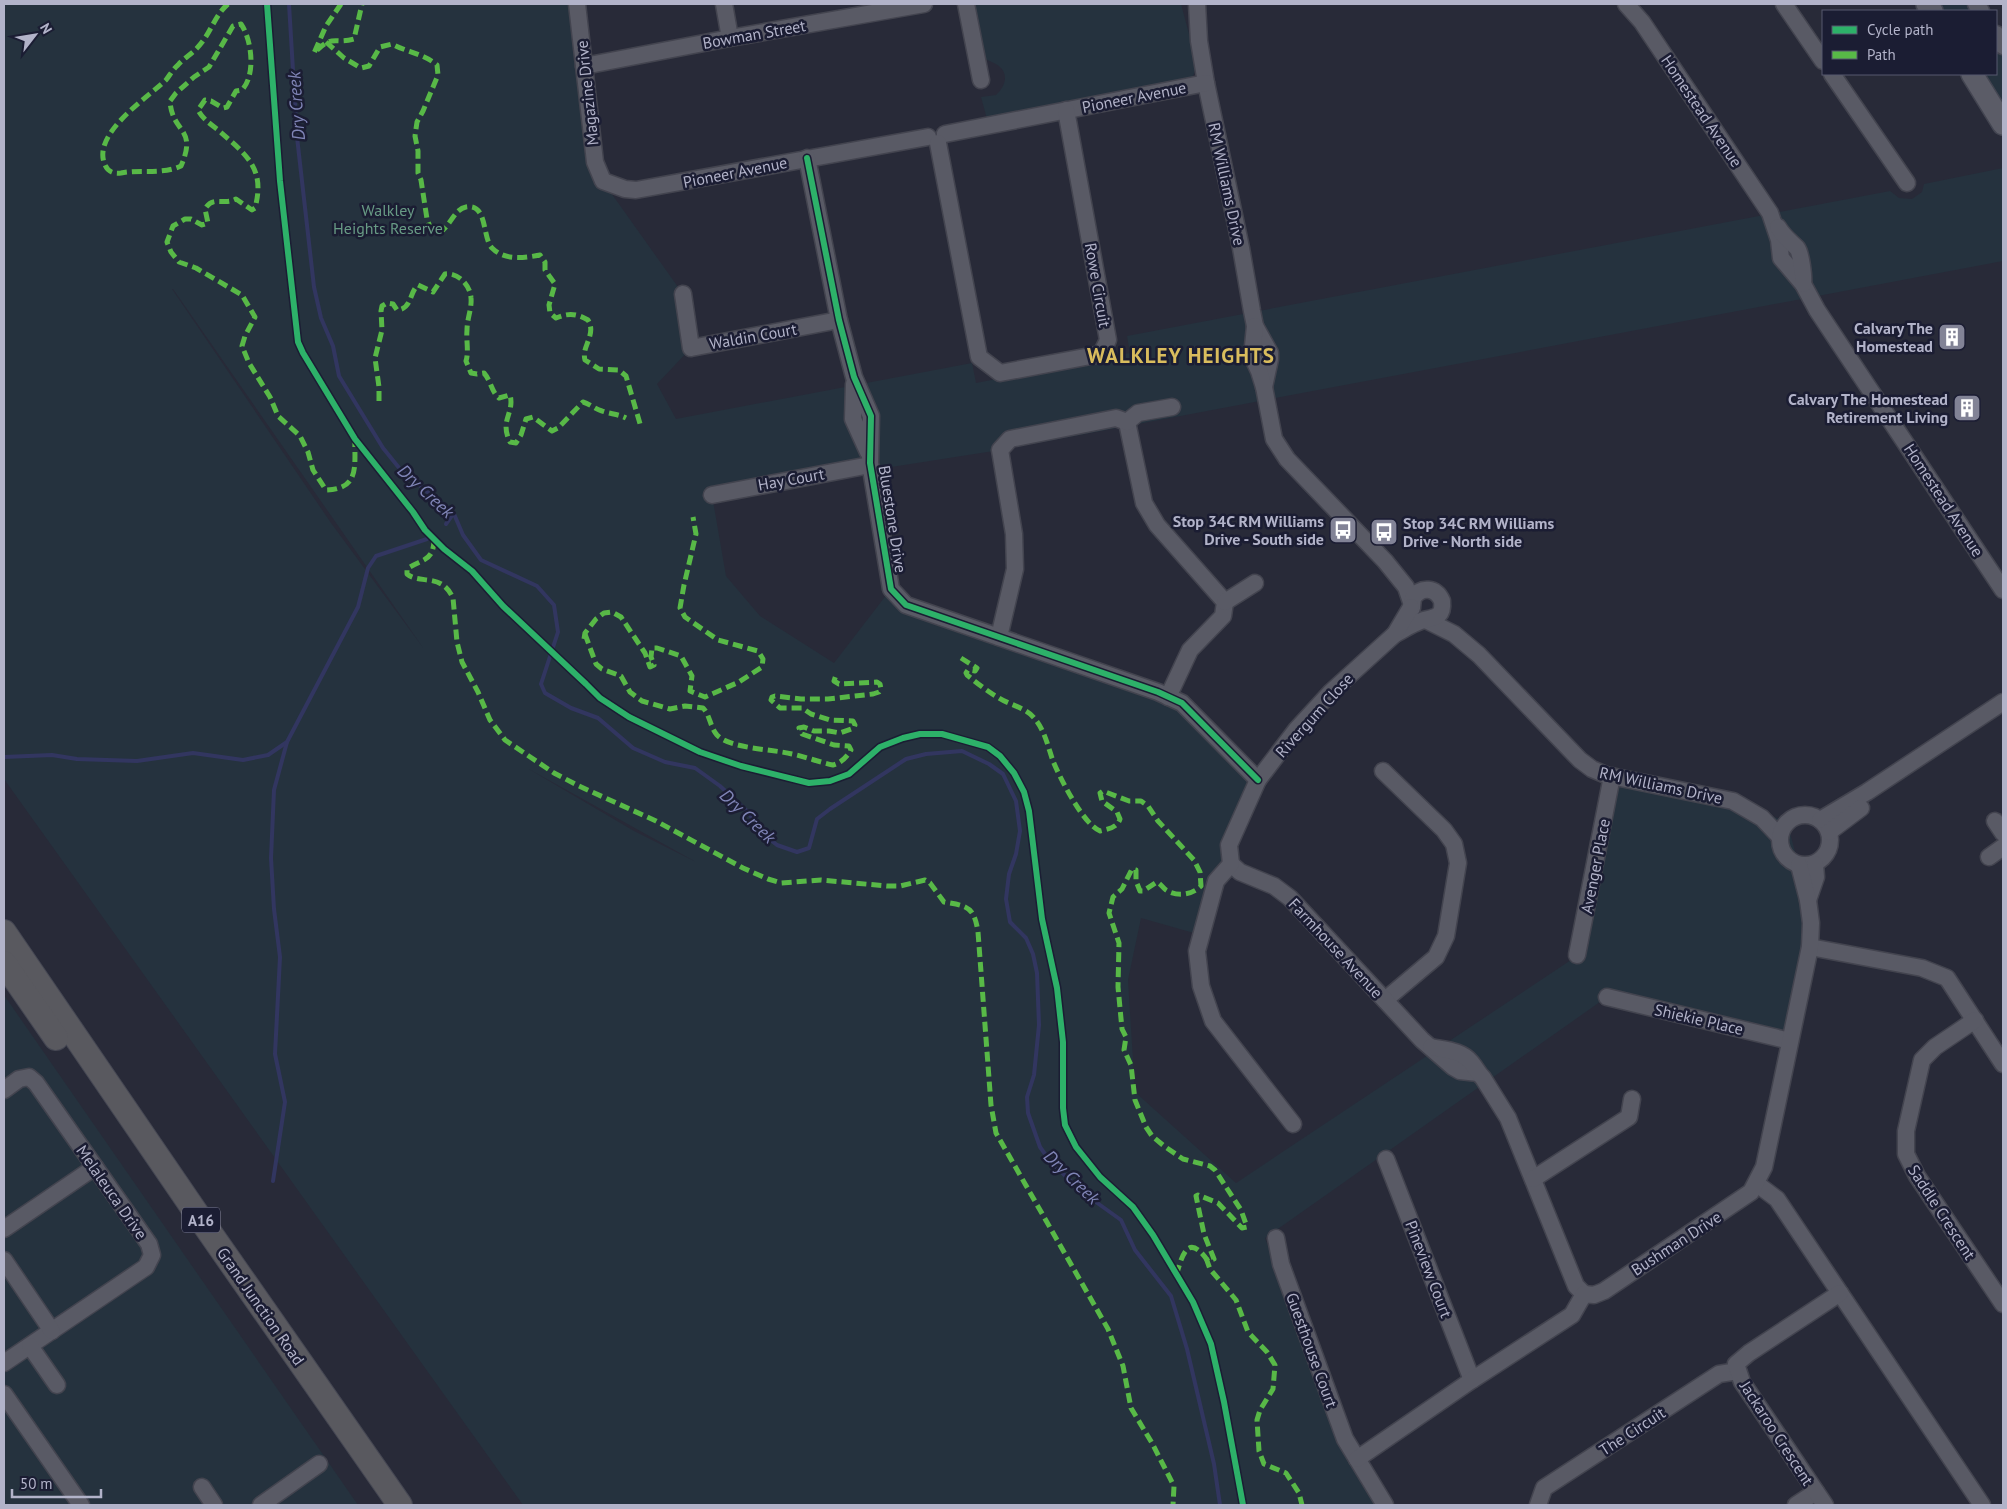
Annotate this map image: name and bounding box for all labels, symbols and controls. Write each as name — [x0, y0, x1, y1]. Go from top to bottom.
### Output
north arrow — [10, 10, 60, 60]
legend — [1822, 10, 1997, 75]
street label: Bowman Street — [701, 15, 808, 53]
text: N — [36, 20, 56, 37]
text: Cycle path — [1867, 20, 1933, 39]
street label: Magazine Drive — [572, 39, 602, 147]
text: Path — [1867, 45, 1896, 64]
street label: Homestead Avenue — [1657, 51, 1747, 171]
water label: Dry Creek — [282, 70, 310, 141]
street label: Pioneer Avenue — [1080, 77, 1188, 117]
street label: RM Williams Drive — [1204, 121, 1250, 247]
street label: Pioneer Avenue — [681, 152, 789, 192]
park label: Walkley Heights Reserve — [333, 200, 443, 238]
street label: Rowe Circuit — [1081, 241, 1115, 329]
street label: Waldin Court — [708, 318, 799, 354]
place label: Calvary The Homestead — [1854, 318, 1933, 356]
building icon: Calvary The Homestead — [1937, 322, 1967, 352]
district label: WALKLEY HEIGHTS — [1087, 342, 1275, 369]
place label: Calvary The Homestead Retirement Living — [1788, 389, 1948, 427]
building icon: Calvary The Homestead Retirement Living — [1952, 393, 1982, 423]
street label: Homestead Avenue — [1900, 440, 1988, 560]
water label: Dry Creek — [393, 459, 460, 524]
street label: Hay Court — [756, 463, 826, 495]
street label: Bluestone Drive — [875, 464, 911, 574]
place label: Stop 34C RM Williams Drive - South side — [1173, 511, 1324, 549]
place label: Stop 34C RM Williams Drive - North side — [1403, 513, 1554, 551]
bus stop icon: Stop 34C RM Williams Drive - South side — [1328, 515, 1358, 545]
bus stop icon: Stop 34C RM Williams Drive - North side — [1369, 517, 1399, 547]
street label: Rivergum Close — [1271, 669, 1357, 761]
street label: RM Williams Drive — [1598, 762, 1724, 808]
water label: Dry Creek — [715, 784, 782, 849]
street label: Avenger Place — [1576, 817, 1614, 915]
street label: Farmhouse Avenue — [1285, 894, 1387, 1002]
street label: Shiekie Place — [1653, 999, 1745, 1039]
street label: Melaleuca Drive — [72, 1141, 152, 1243]
water label: Dry Creek — [1039, 1145, 1106, 1210]
street label: Saddle Crescent — [1904, 1161, 1980, 1264]
street label: Bushman Drive — [1627, 1206, 1725, 1280]
road number: A16 — [182, 1208, 220, 1232]
street label: Pineview Court — [1401, 1218, 1457, 1321]
street label: Grand Junction Road — [213, 1243, 309, 1369]
street label: Guesthouse Court — [1282, 1290, 1342, 1411]
street label: Jackaroo Crescent — [1735, 1376, 1819, 1489]
street label: The Circuit — [1595, 1402, 1669, 1460]
scale bar — [12, 1466, 101, 1498]
text: 50 m — [20, 1474, 53, 1493]

